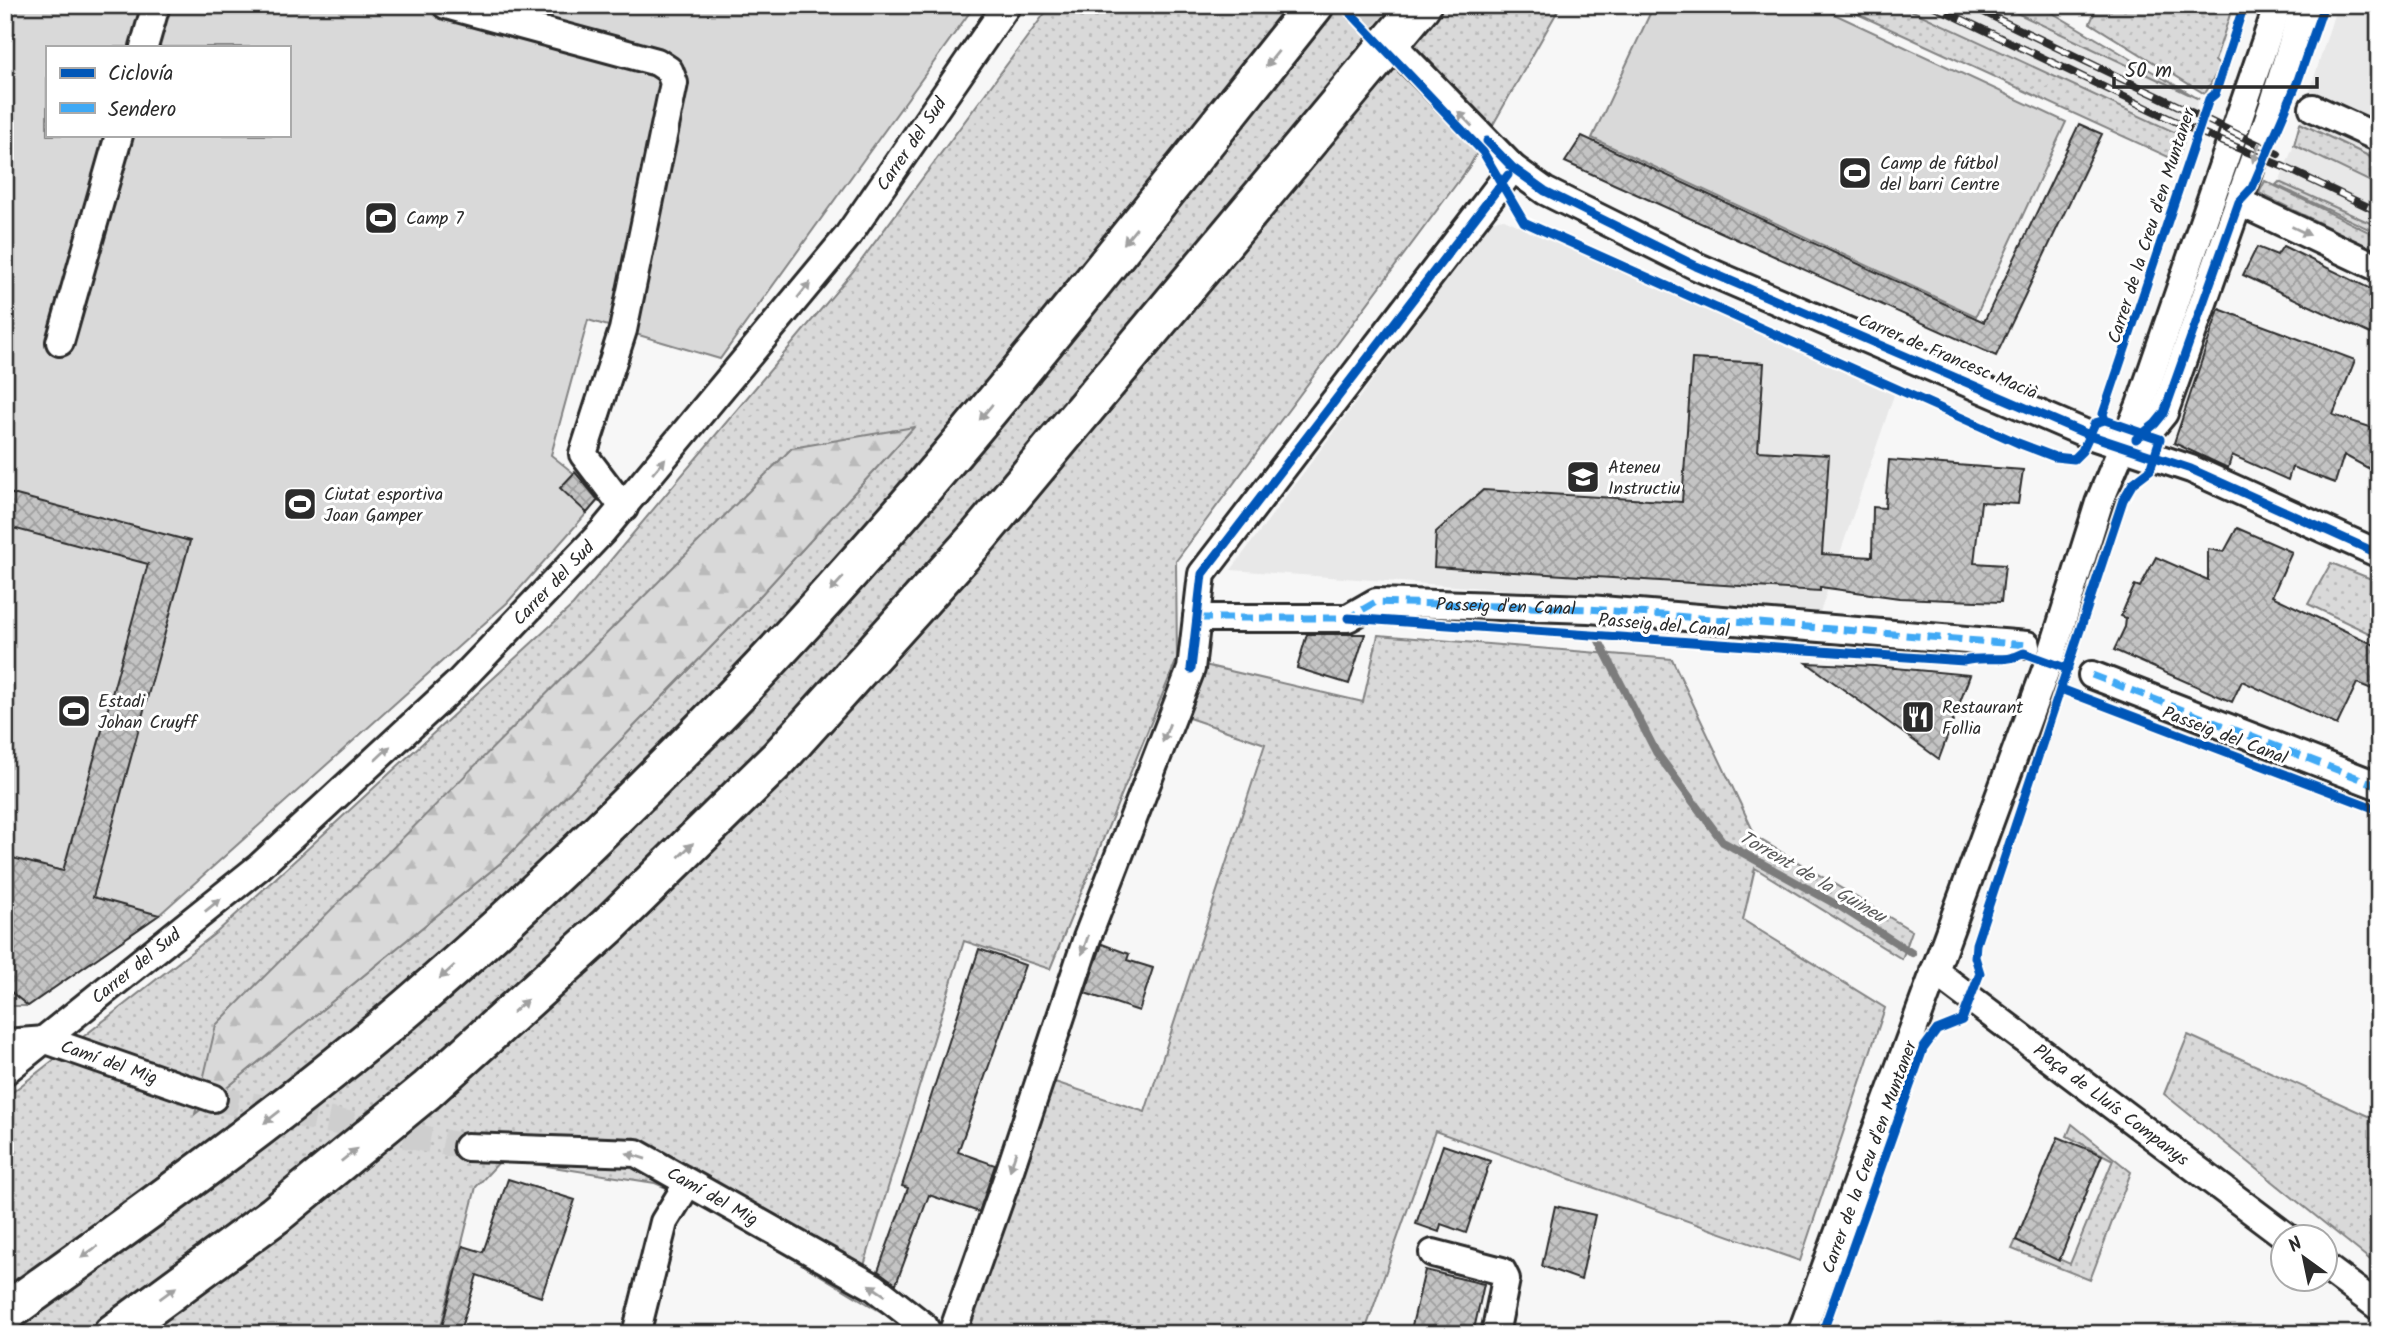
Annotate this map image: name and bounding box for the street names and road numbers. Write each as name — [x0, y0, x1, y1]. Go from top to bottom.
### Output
street label: Carrer del Sud — [870, 91, 956, 198]
street label: Carrer de la Creu d'en Muntaner — [2101, 104, 2204, 348]
street label: Carrer de Francesc Macià — [1853, 306, 2042, 408]
street label: Carrer del Sud — [507, 534, 603, 633]
street label: Passeig d'en Canal — [1435, 591, 1577, 625]
street label: Passeig del Canal — [1597, 606, 1732, 647]
street label: Passeig del Canal — [2158, 699, 2292, 774]
street label: Carrer del Sud — [86, 921, 189, 1012]
street label: Camí del Mig — [56, 1033, 161, 1094]
street label: Carrer de la Creu d'en Muntaner — [1815, 1036, 1926, 1278]
street label: Plaça de Lluís Companys — [2026, 1037, 2195, 1175]
street label: Camí del Mig — [661, 1160, 763, 1235]

